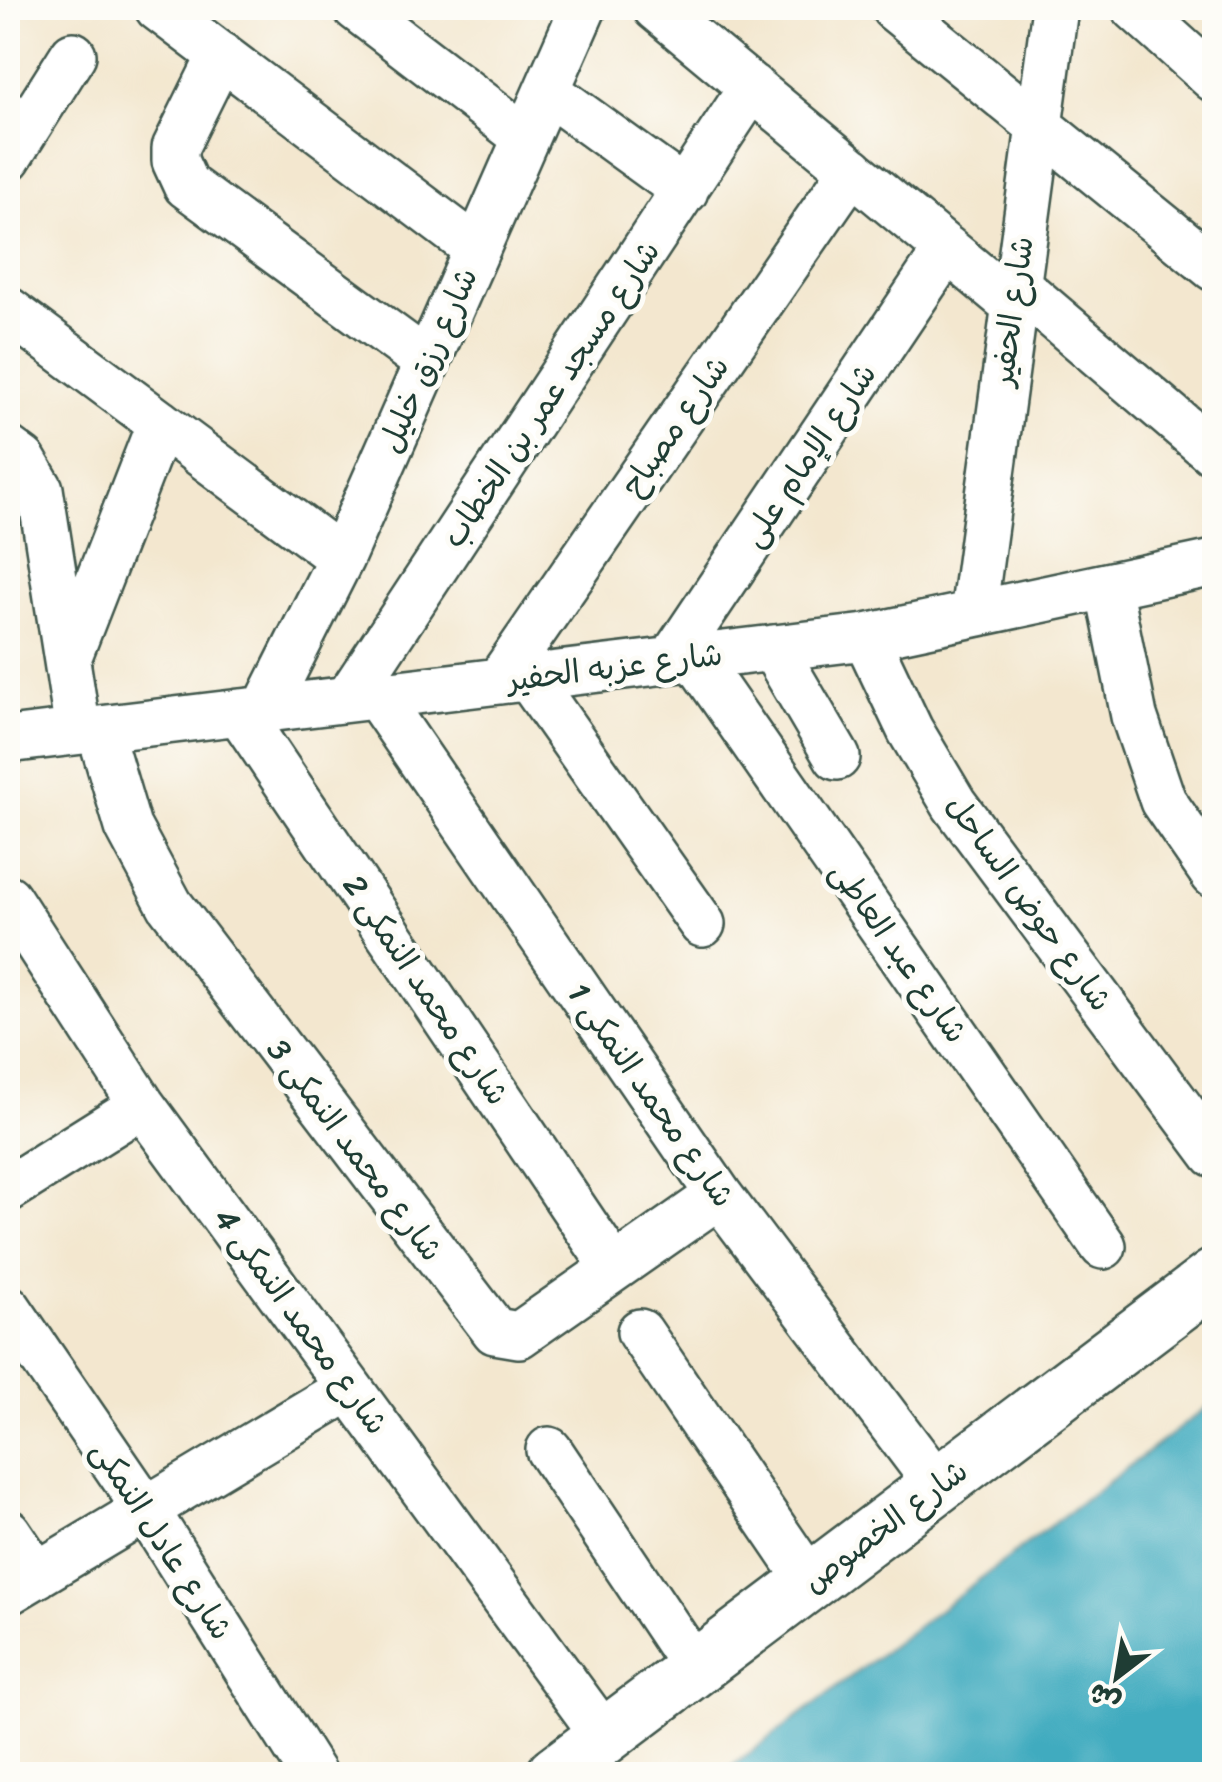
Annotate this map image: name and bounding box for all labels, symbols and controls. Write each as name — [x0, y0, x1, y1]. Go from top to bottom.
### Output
street label: شارع مسجد عمر بن الخطاب — [426, 228, 676, 560]
street label: شارع الحفير — [973, 233, 1051, 392]
street label: شارع رزق خليل — [362, 258, 494, 462]
street label: شارع مصباح — [605, 343, 745, 509]
street label: شارع الإمام على — [726, 351, 892, 559]
street label: شارع عزبه الحفير — [501, 626, 726, 709]
street label: شارع حوض الساحل — [930, 782, 1128, 1024]
street label: شارع عبد العاطى — [814, 848, 984, 1056]
street label: شارع محمد النمكى 2 — [327, 862, 525, 1118]
street label: شارع محمد النمكى 1 — [552, 970, 750, 1220]
street label: شارع محمد النمكى 3 — [251, 1026, 459, 1274]
street label: شارع محمد النمكى 4 — [198, 1195, 404, 1447]
street label: شارع عادل النمكى — [75, 1428, 249, 1652]
street label: شارع الخصوص — [789, 1444, 981, 1608]
north arrow — [1067, 1627, 1167, 1727]
text: ش — [1079, 1669, 1130, 1727]

